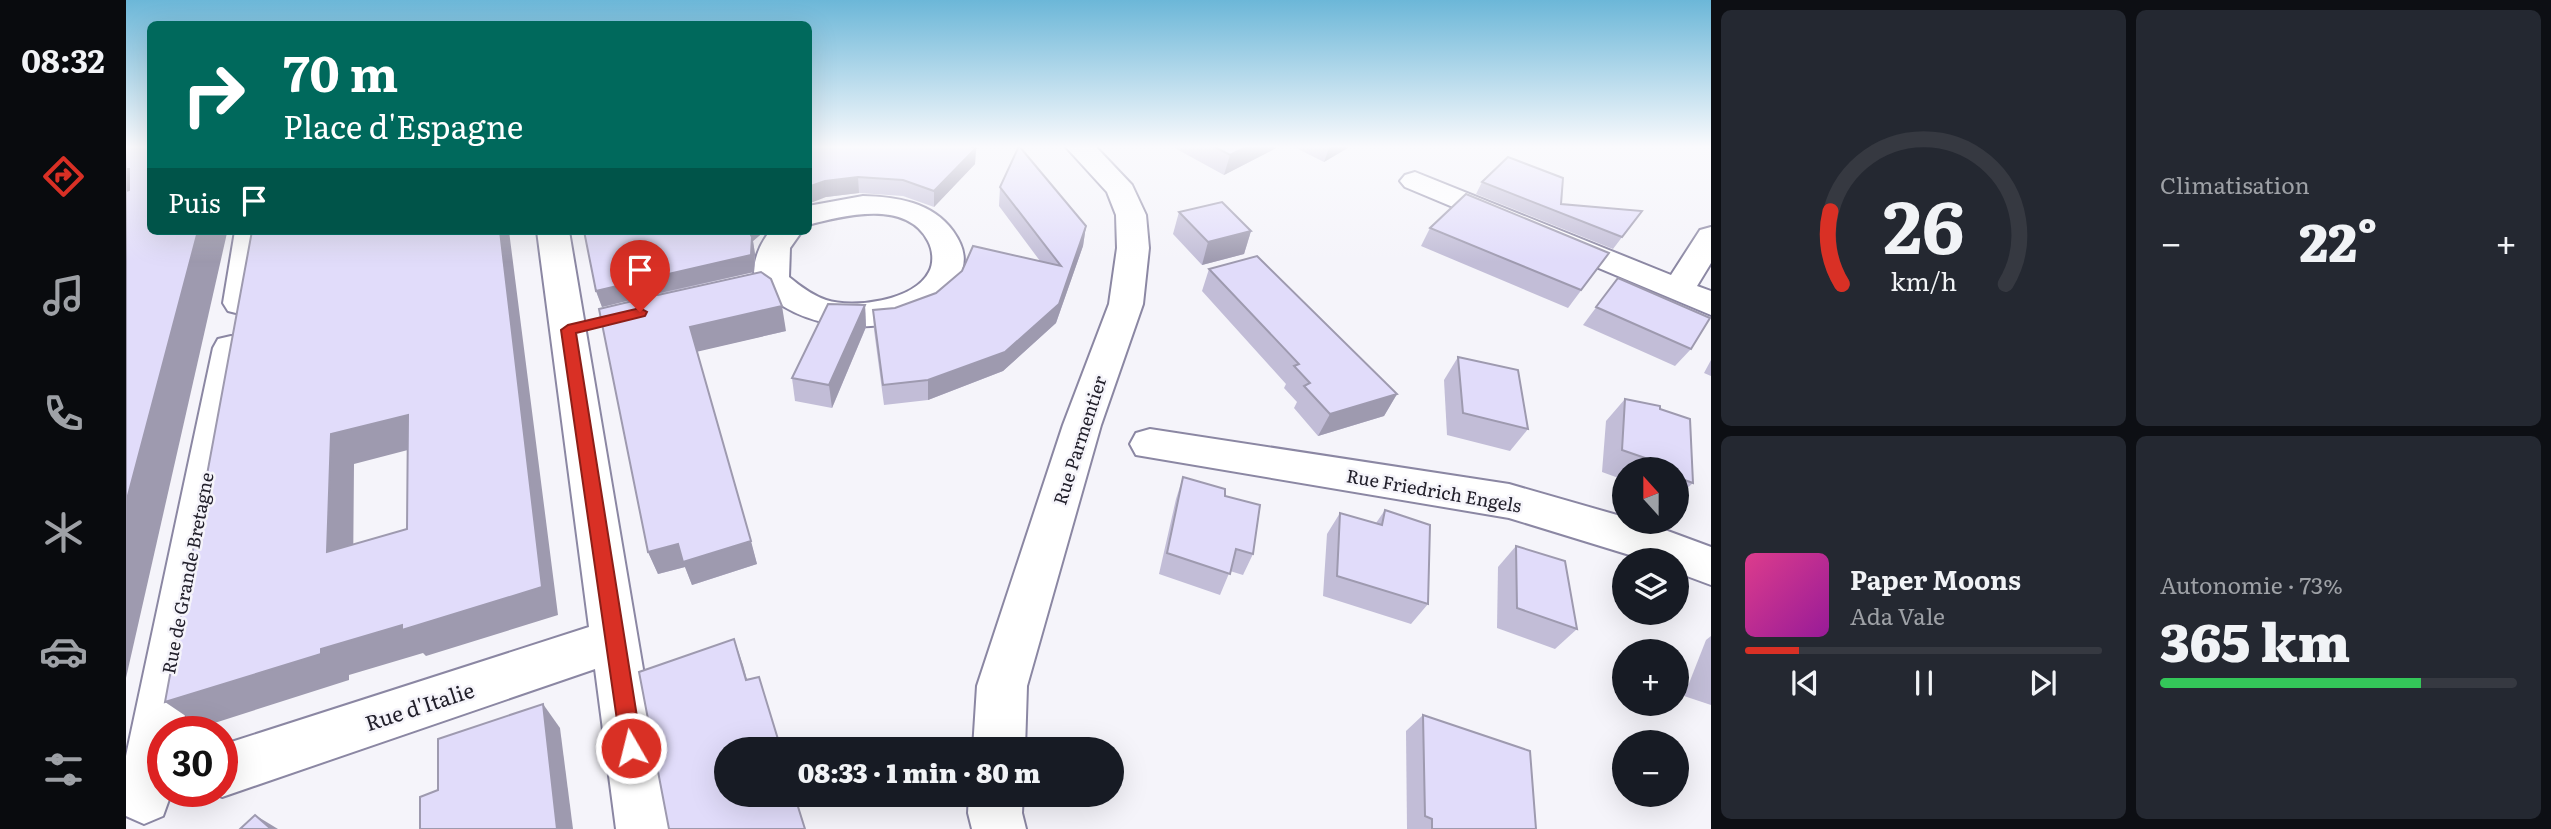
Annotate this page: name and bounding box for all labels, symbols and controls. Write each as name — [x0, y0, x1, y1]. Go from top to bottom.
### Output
text: 70 m — [283, 34, 398, 107]
text: 08:32 — [21, 35, 105, 83]
icon: right — [168, 49, 259, 140]
text: Place d'Espagne — [283, 101, 523, 149]
icon: directions — [39, 152, 88, 201]
text: Climatisation — [2160, 167, 2310, 201]
text: 26 — [1883, 168, 1964, 276]
text: Puis — [168, 182, 221, 221]
icon: arrive — [235, 182, 273, 220]
text: 22° — [2299, 201, 2378, 278]
text: − — [2160, 212, 2182, 269]
text: + — [2495, 212, 2517, 269]
pin — [610, 240, 670, 312]
icon: arrive — [621, 251, 659, 289]
text: km/h — [1890, 262, 1957, 299]
icon: music — [39, 271, 88, 320]
street label: Rue Parmentier — [1045, 372, 1113, 508]
icon: phone — [39, 389, 88, 438]
north arrow — [1612, 457, 1689, 534]
map controls — [1612, 457, 1689, 807]
street label: Rue Friedrich Engels — [1344, 461, 1524, 519]
street label: Rue de Grande Bretagne — [154, 470, 220, 676]
icon: climate — [39, 508, 88, 557]
button: layers — [1612, 548, 1689, 625]
text: Paper Moons — [1850, 559, 2021, 598]
text: Autonomie · 73% — [2160, 567, 2343, 601]
text: Ada Vale — [1850, 598, 1945, 632]
text: 365 km — [2160, 601, 2350, 678]
icon: car — [39, 627, 88, 676]
button: + — [1612, 639, 1689, 716]
icon: previous — [1786, 664, 1824, 702]
icon: pause — [1905, 664, 1943, 702]
icon: next — [2024, 664, 2062, 702]
street label: Rue d'Italie — [360, 673, 478, 737]
position arrow — [594, 711, 668, 785]
speed limit sign: 30 — [147, 716, 238, 807]
button: − — [1612, 730, 1689, 807]
icon: filters — [39, 745, 88, 794]
text: 08:33 · 1 min · 80 m — [798, 752, 1040, 791]

